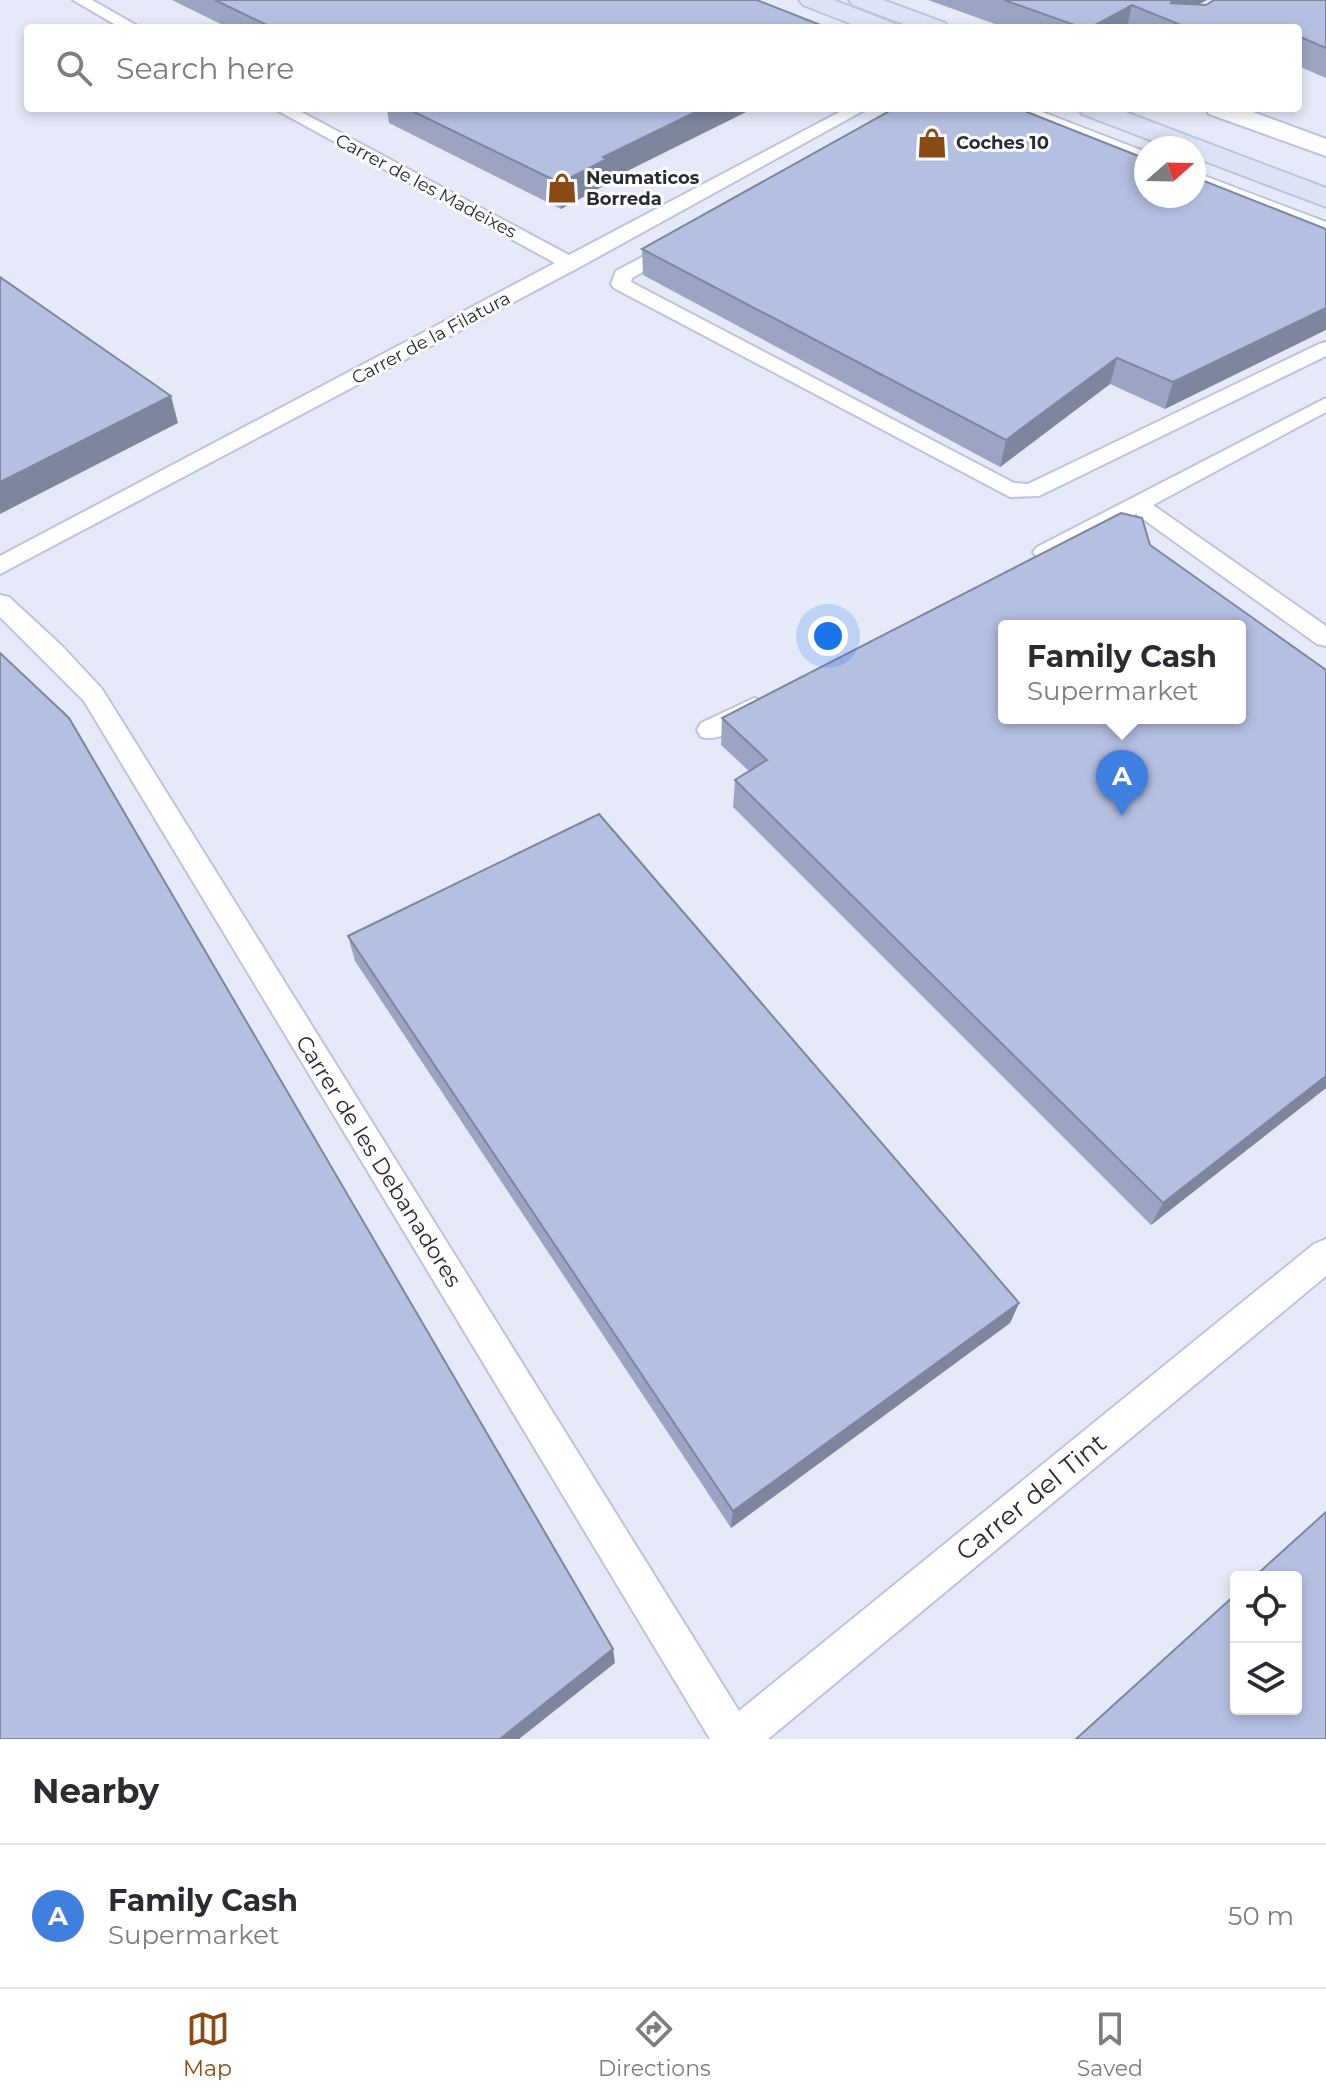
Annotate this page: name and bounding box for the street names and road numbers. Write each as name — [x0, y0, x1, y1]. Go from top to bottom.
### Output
street label: Carrer de les Madeixes — [332, 129, 520, 243]
street label: Carrer de la Filatura — [348, 287, 514, 389]
street label: Carrer de les Debanadores — [290, 1030, 467, 1292]
street label: Carrer del Tint — [949, 1427, 1113, 1567]

